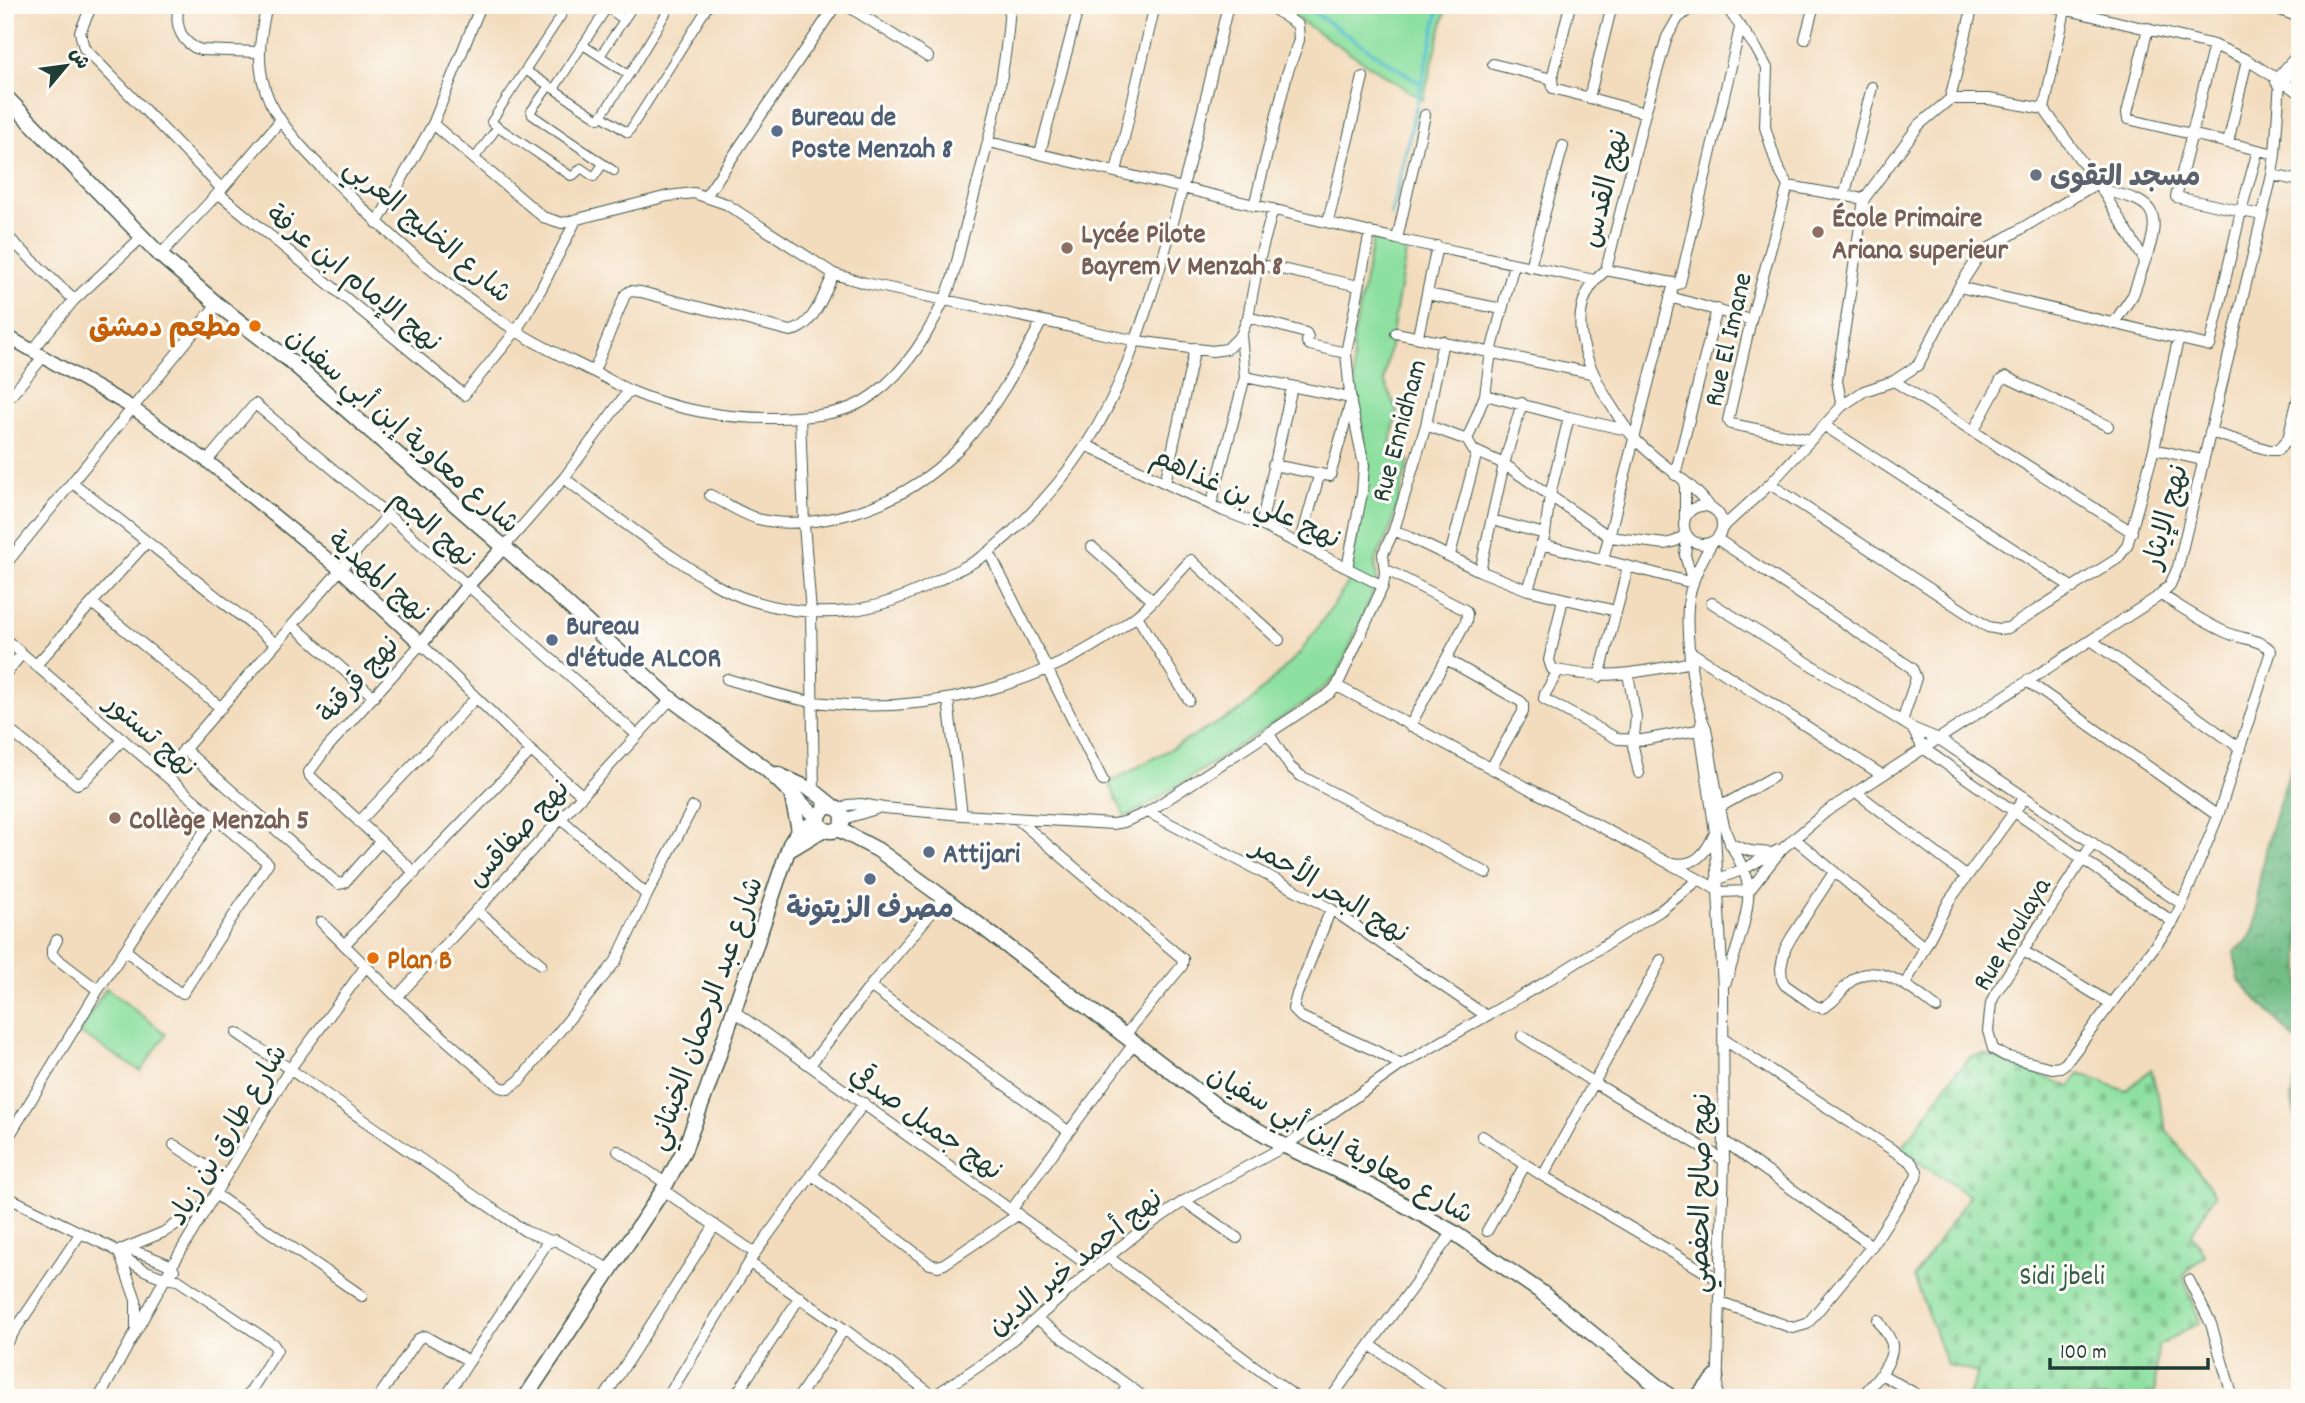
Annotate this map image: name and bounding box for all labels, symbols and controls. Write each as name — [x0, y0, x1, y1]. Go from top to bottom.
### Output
north arrow — [32, 32, 102, 102]
text: ش — [61, 44, 95, 75]
place label: Bureau de Poste Menzah 8 — [791, 100, 953, 172]
marker: Bureau de Poste Menzah 8 — [769, 123, 785, 139]
street label: نهج القدس — [1574, 126, 1642, 253]
street label: شارع الخليج العربي — [333, 150, 519, 315]
place label: مسجد التقوى — [2050, 160, 2200, 200]
marker: مسجد التقوى — [2028, 167, 2044, 183]
street label: نهج الإمام ابن عرفة — [255, 197, 448, 364]
place label: École Primaire Ariana superieur — [1832, 201, 2008, 273]
place label: Lycée Pilote Bayrem V Menzah 8 — [1081, 217, 1283, 289]
marker: École Primaire Ariana superieur — [1810, 224, 1826, 240]
marker: Lycée Pilote Bayrem V Menzah 8 — [1059, 240, 1075, 256]
street label: Rue El Imane — [1696, 269, 1766, 411]
place label: مطعم دمشق — [89, 311, 241, 351]
marker: مطعم دمشق — [247, 318, 263, 334]
street label: شارع معاوية إبن أبي سفيان — [275, 320, 527, 546]
street label: Rue Ennidham — [1364, 355, 1440, 507]
street label: نهج علي بن غذاهم — [1144, 439, 1346, 562]
street label: نهج الإيثار — [2135, 461, 2202, 576]
street label: نهج الجم — [379, 482, 482, 579]
street label: نهج المهدية — [317, 523, 437, 634]
place label: Bureau d'étude ALCOR — [566, 609, 721, 681]
street label: نهج قرقنة — [310, 628, 411, 734]
marker: Bureau d'étude ALCOR — [544, 632, 560, 648]
street label: نهج تستور — [92, 685, 204, 789]
street label: نهج صفاقس — [460, 772, 582, 899]
place label: Collège Menzah 5 — [129, 803, 309, 843]
marker: Collège Menzah 5 — [107, 810, 123, 826]
street label: نهج البحر الأحمر — [1240, 827, 1416, 956]
place label: Attijari — [943, 837, 1020, 877]
marker: Attijari — [921, 844, 937, 860]
street label: Rue Koulaya — [1965, 870, 2064, 1000]
marker: مصرف الزيتونة — [862, 871, 878, 887]
street label: شارع عبد الرحمان الخبثاني — [641, 872, 777, 1157]
place label: مصرف الزيتونة — [786, 892, 954, 932]
place label: Plan B — [387, 943, 452, 983]
marker: Plan B — [365, 950, 381, 966]
street label: شارع طارق بن زياد — [160, 1038, 300, 1235]
street label: نهج جميل صدقي — [839, 1056, 1010, 1193]
street label: شارع معاوية إبن أبي سفيان — [1198, 1057, 1479, 1237]
street label: نهج صالح الحفصي — [1682, 1093, 1726, 1294]
street label: نهج أحمد خير الدين — [981, 1182, 1173, 1348]
park label: Sidi jbeli — [2019, 1259, 2105, 1299]
scale bar — [2050, 1326, 2207, 1370]
text: 100 m — [2060, 1339, 2107, 1369]

